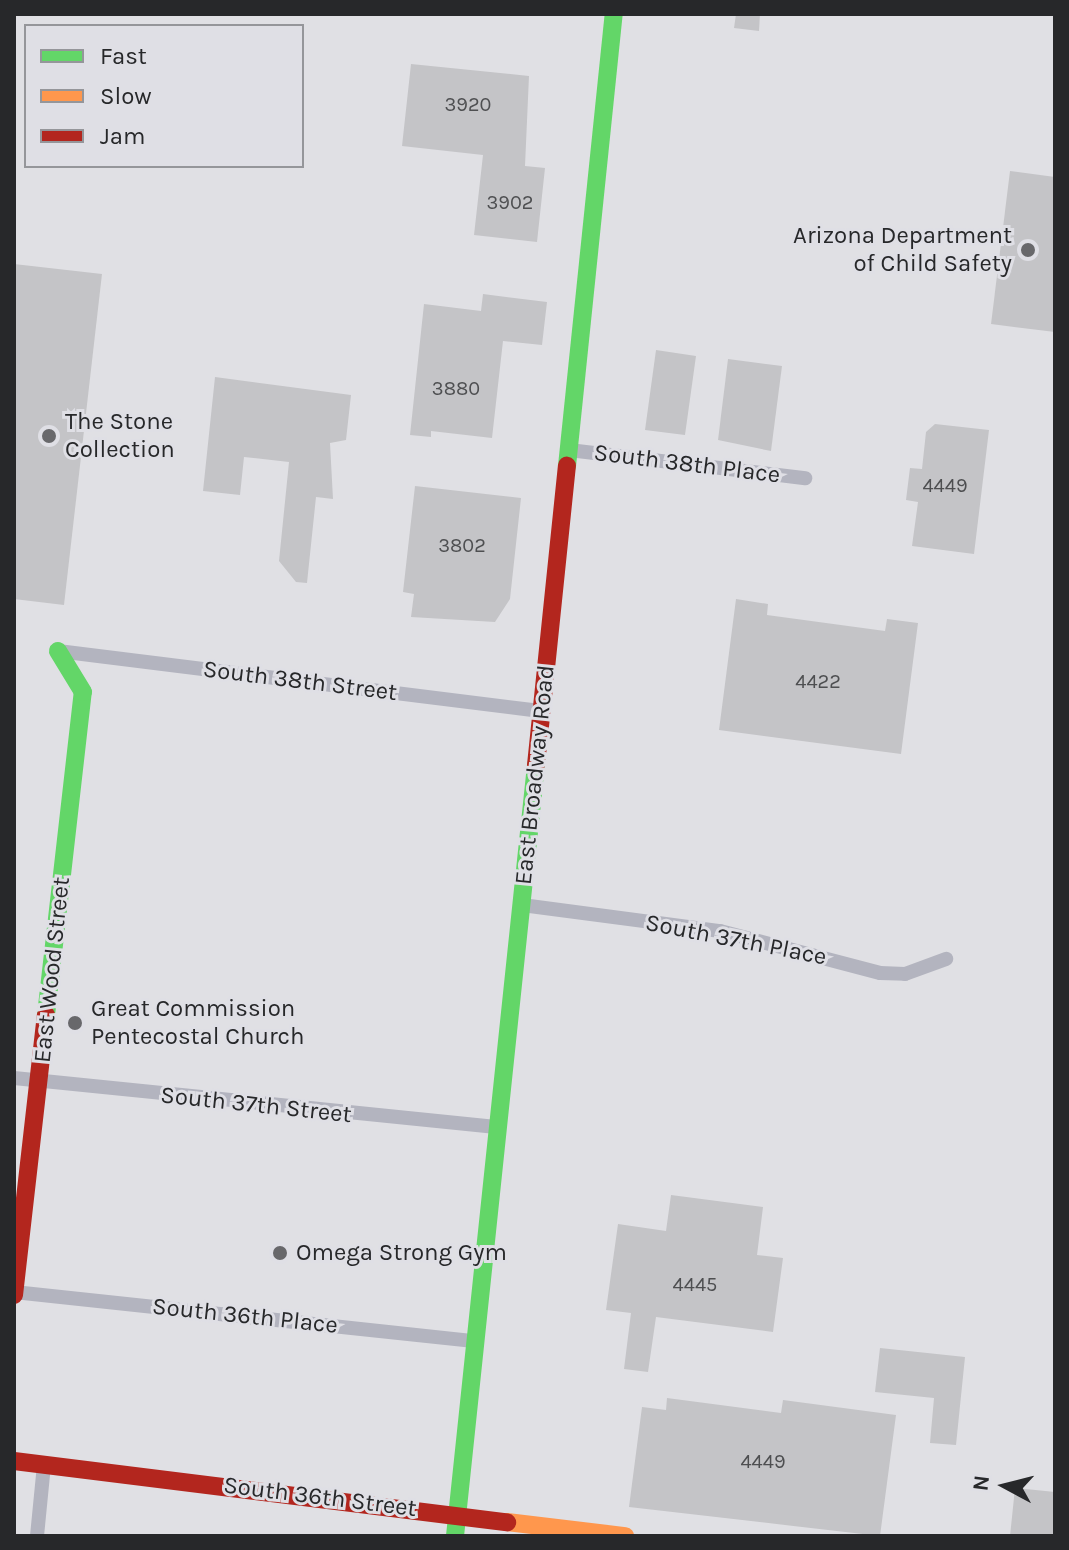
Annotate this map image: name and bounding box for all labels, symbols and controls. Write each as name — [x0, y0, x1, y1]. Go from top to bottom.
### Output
legend — [24, 24, 304, 168]
text: Fast — [100, 42, 147, 70]
text: Slow — [100, 82, 152, 110]
house number: 3920 — [445, 92, 491, 116]
text: Jam — [100, 122, 145, 150]
house number: 3902 — [487, 190, 533, 214]
place label: Arizona Department of Child Safety — [793, 222, 1012, 278]
marker: Arizona Department of Child Safety — [1019, 241, 1037, 259]
house number: 3880 — [432, 376, 480, 400]
place label: The Stone Collection — [65, 408, 175, 464]
marker: The Stone Collection — [40, 427, 58, 445]
street label: South 38th Place — [592, 438, 782, 490]
house number: 4449 — [922, 473, 968, 497]
house number: 3802 — [438, 533, 486, 557]
street label: South 38th Street — [201, 655, 399, 707]
street label: East Broadway Road — [509, 664, 561, 886]
house number: 4422 — [795, 669, 841, 693]
street label: East Wood Street — [28, 876, 76, 1064]
street label: South 37th Place — [643, 908, 829, 972]
place label: Great Commission Pentecostal Church — [91, 995, 304, 1051]
marker: Great Commission Pentecostal Church — [66, 1014, 84, 1032]
street label: South 37th Street — [159, 1081, 353, 1129]
place label: Omega Strong Gym — [296, 1239, 507, 1267]
marker: Omega Strong Gym — [271, 1244, 289, 1262]
house number: 4445 — [673, 1272, 717, 1296]
street label: South 36th Place — [151, 1292, 339, 1340]
north arrow — [965, 1446, 1045, 1526]
house number: 4449 — [740, 1449, 786, 1473]
street label: South 36th Street — [222, 1471, 418, 1523]
text: N — [967, 1474, 995, 1492]

